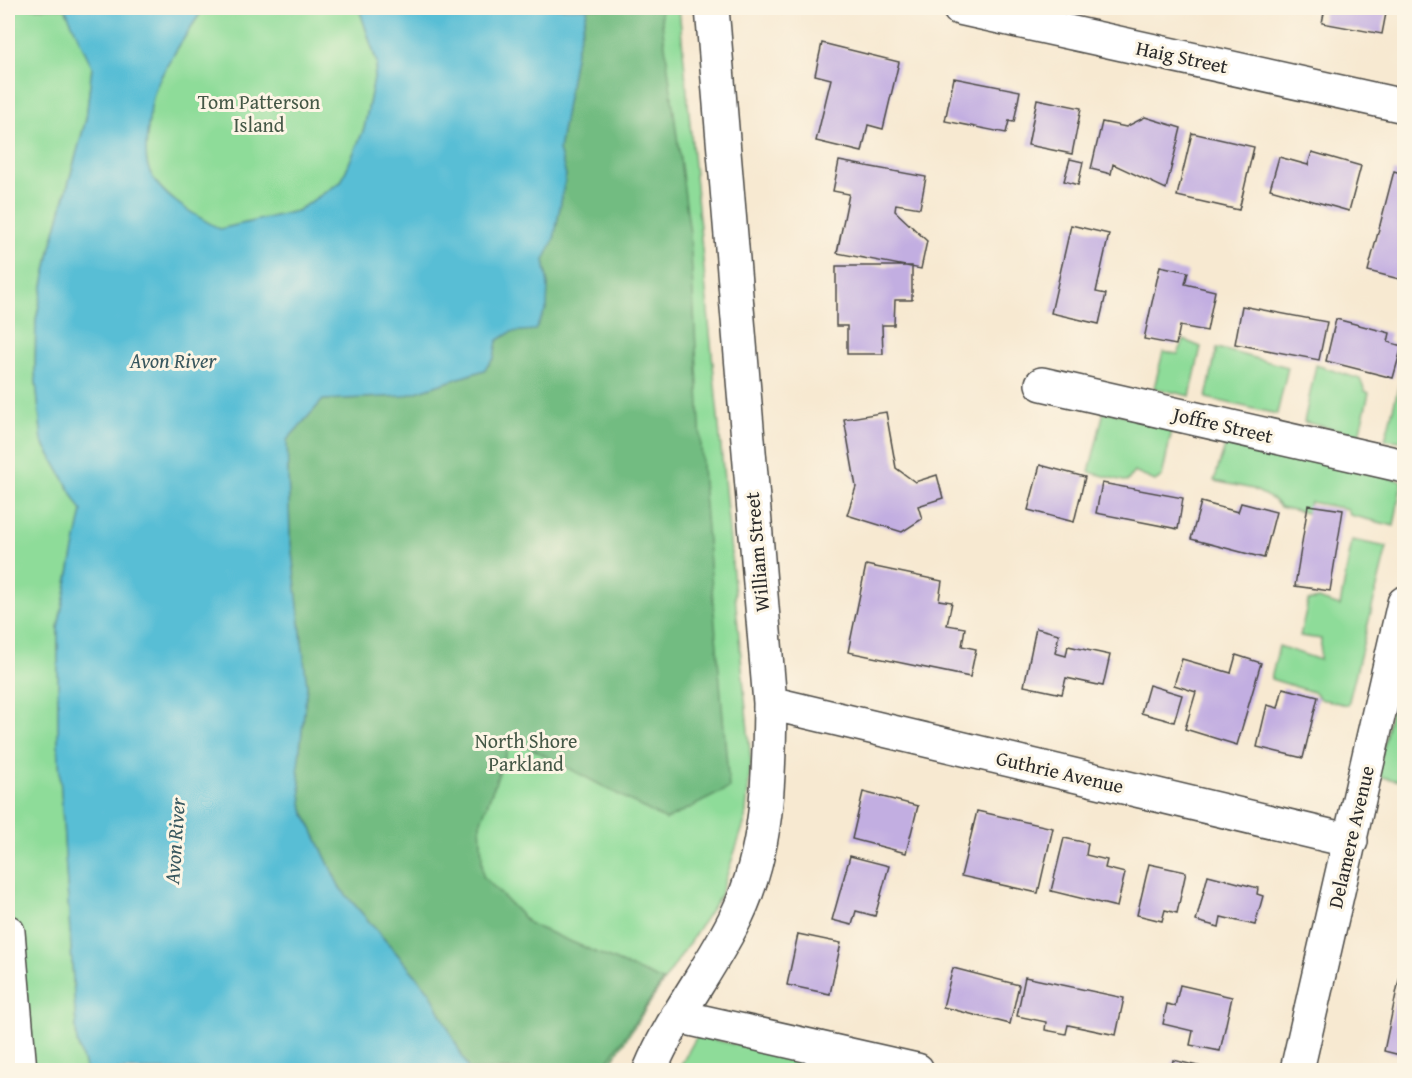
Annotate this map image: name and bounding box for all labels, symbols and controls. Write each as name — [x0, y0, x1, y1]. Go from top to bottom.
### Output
street label: Haig Street — [1133, 33, 1231, 80]
park label: Tom Patterson Island — [198, 87, 320, 139]
water label: Avon River — [129, 345, 217, 376]
street label: Joffre Street — [1167, 398, 1276, 450]
street label: William Street — [737, 491, 776, 613]
park label: North Shore Parkland — [475, 726, 577, 778]
street label: Guthrie Avenue — [994, 743, 1127, 800]
street label: Delamere Avenue — [1320, 763, 1381, 911]
water label: Avon River — [156, 796, 193, 886]

